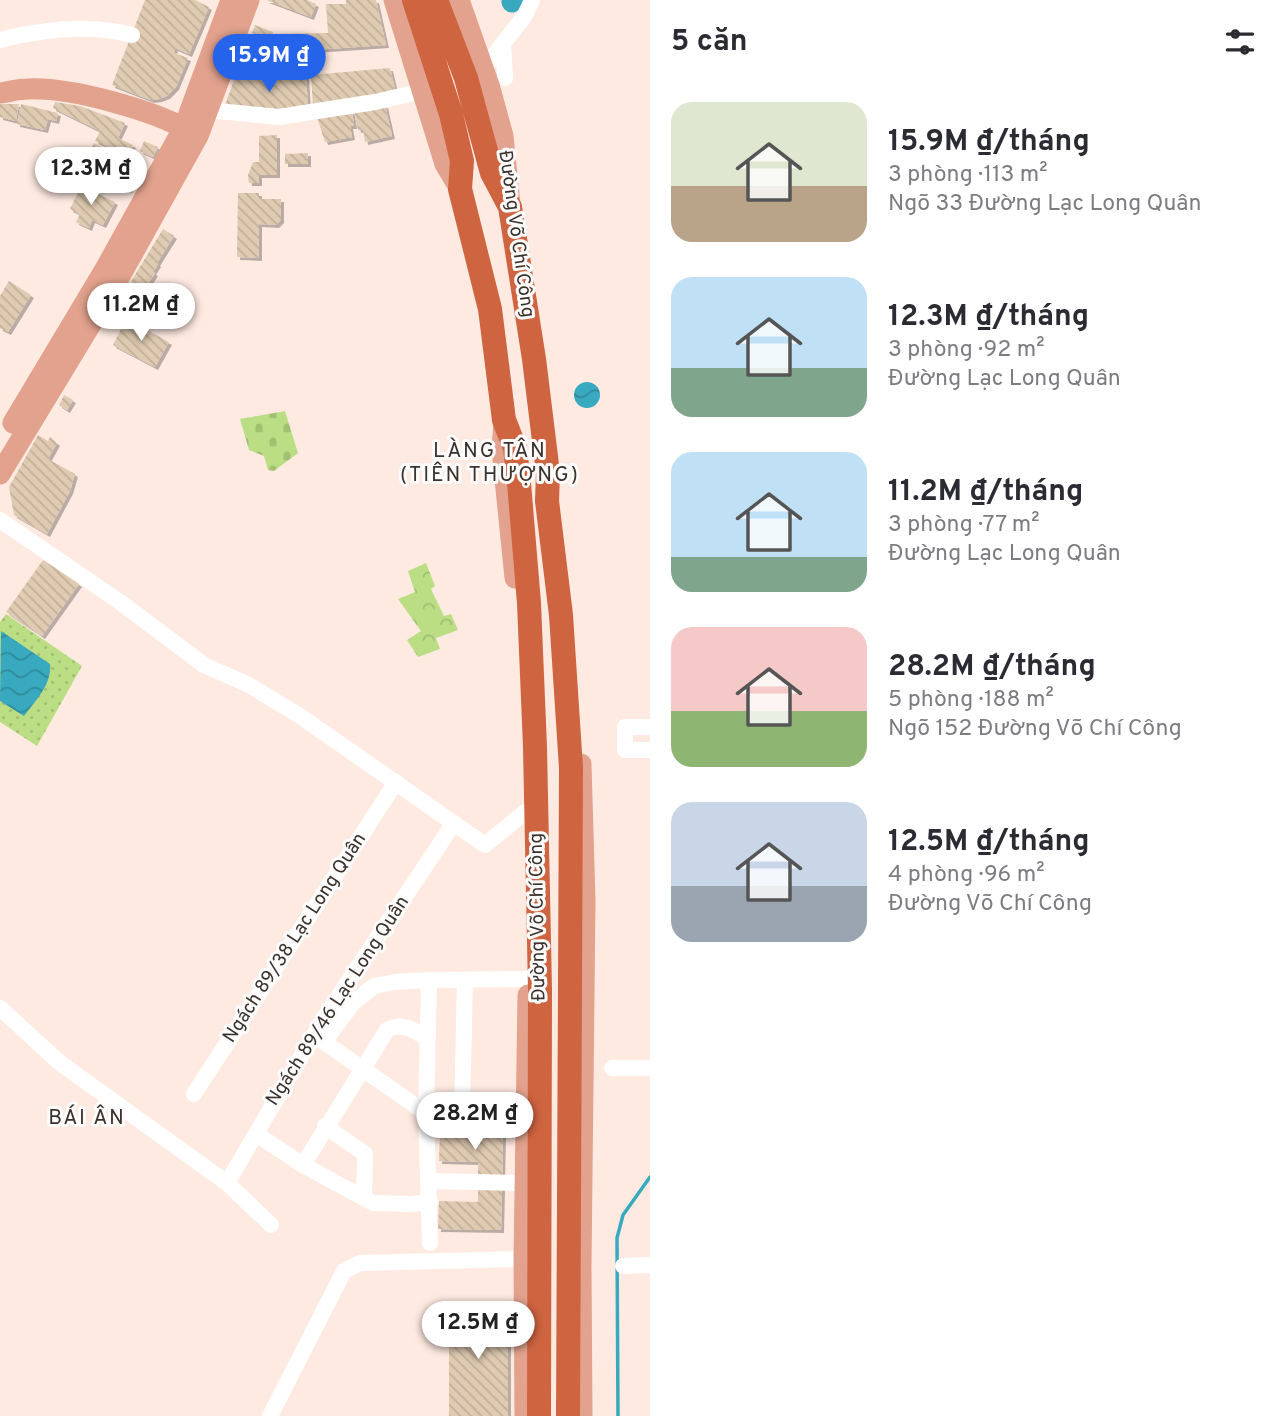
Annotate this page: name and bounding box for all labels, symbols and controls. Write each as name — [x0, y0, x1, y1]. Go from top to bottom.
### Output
icon: filters — [1221, 23, 1259, 61]
text: 5 căn — [671, 24, 747, 61]
pin: 15.9M ₫ — [204, 34, 334, 94]
text: 15.9M ₫ — [229, 42, 309, 71]
text: 15.9M ₫/tháng — [888, 124, 1090, 161]
icon: home — [727, 130, 811, 214]
pin: 12.3M ₫ — [26, 148, 156, 207]
street label: Đường Võ Chí Công — [492, 149, 540, 319]
text: 12.3M ₫ — [51, 155, 131, 184]
text: 3 phòng · 113 m² — [888, 161, 1048, 190]
text: Ngõ 33 Đường Lạc Long Quân — [888, 190, 1201, 219]
pin: 11.2M ₫ — [76, 284, 206, 343]
text: 11.2M ₫ — [103, 291, 179, 320]
text: 12.3M ₫/tháng — [888, 299, 1089, 336]
icon: home — [727, 305, 811, 389]
text: 3 phòng · 92 m² — [888, 336, 1044, 365]
text: Đường Lạc Long Quân — [888, 365, 1121, 394]
district label: LÀNG TÂN (TIÊN THƯỢNG) — [400, 437, 580, 489]
text: 11.2M ₫/tháng — [888, 474, 1083, 511]
icon: home — [727, 480, 811, 564]
text: 3 phòng · 77 m² — [888, 511, 1040, 540]
text: Đường Lạc Long Quân — [888, 540, 1121, 569]
text: 28.2M ₫/tháng — [888, 649, 1096, 686]
icon: home — [727, 655, 811, 739]
text: 5 phòng · 188 m² — [888, 686, 1054, 715]
text: Ngõ 152 Đường Võ Chí Công — [888, 715, 1182, 744]
text: 12.5M ₫/tháng — [888, 824, 1090, 861]
street label: Ngách 89/38 Lạc Long Quân — [218, 828, 372, 1048]
icon: home — [727, 830, 811, 914]
street label: Đường Võ Chí Công — [525, 833, 551, 1001]
text: 4 phòng · 96 m² — [888, 861, 1045, 890]
text: Đường Võ Chí Công — [888, 890, 1092, 919]
street label: Ngách 89/46 Lạc Long Quân — [261, 891, 415, 1111]
pin: 28.2M ₫ — [410, 1092, 540, 1152]
text: 28.2M ₫ — [432, 1100, 518, 1129]
district label: BÁI ÂN — [48, 1104, 126, 1132]
pin: 12.5M ₫ — [413, 1302, 543, 1361]
text: 12.5M ₫ — [438, 1309, 518, 1338]

